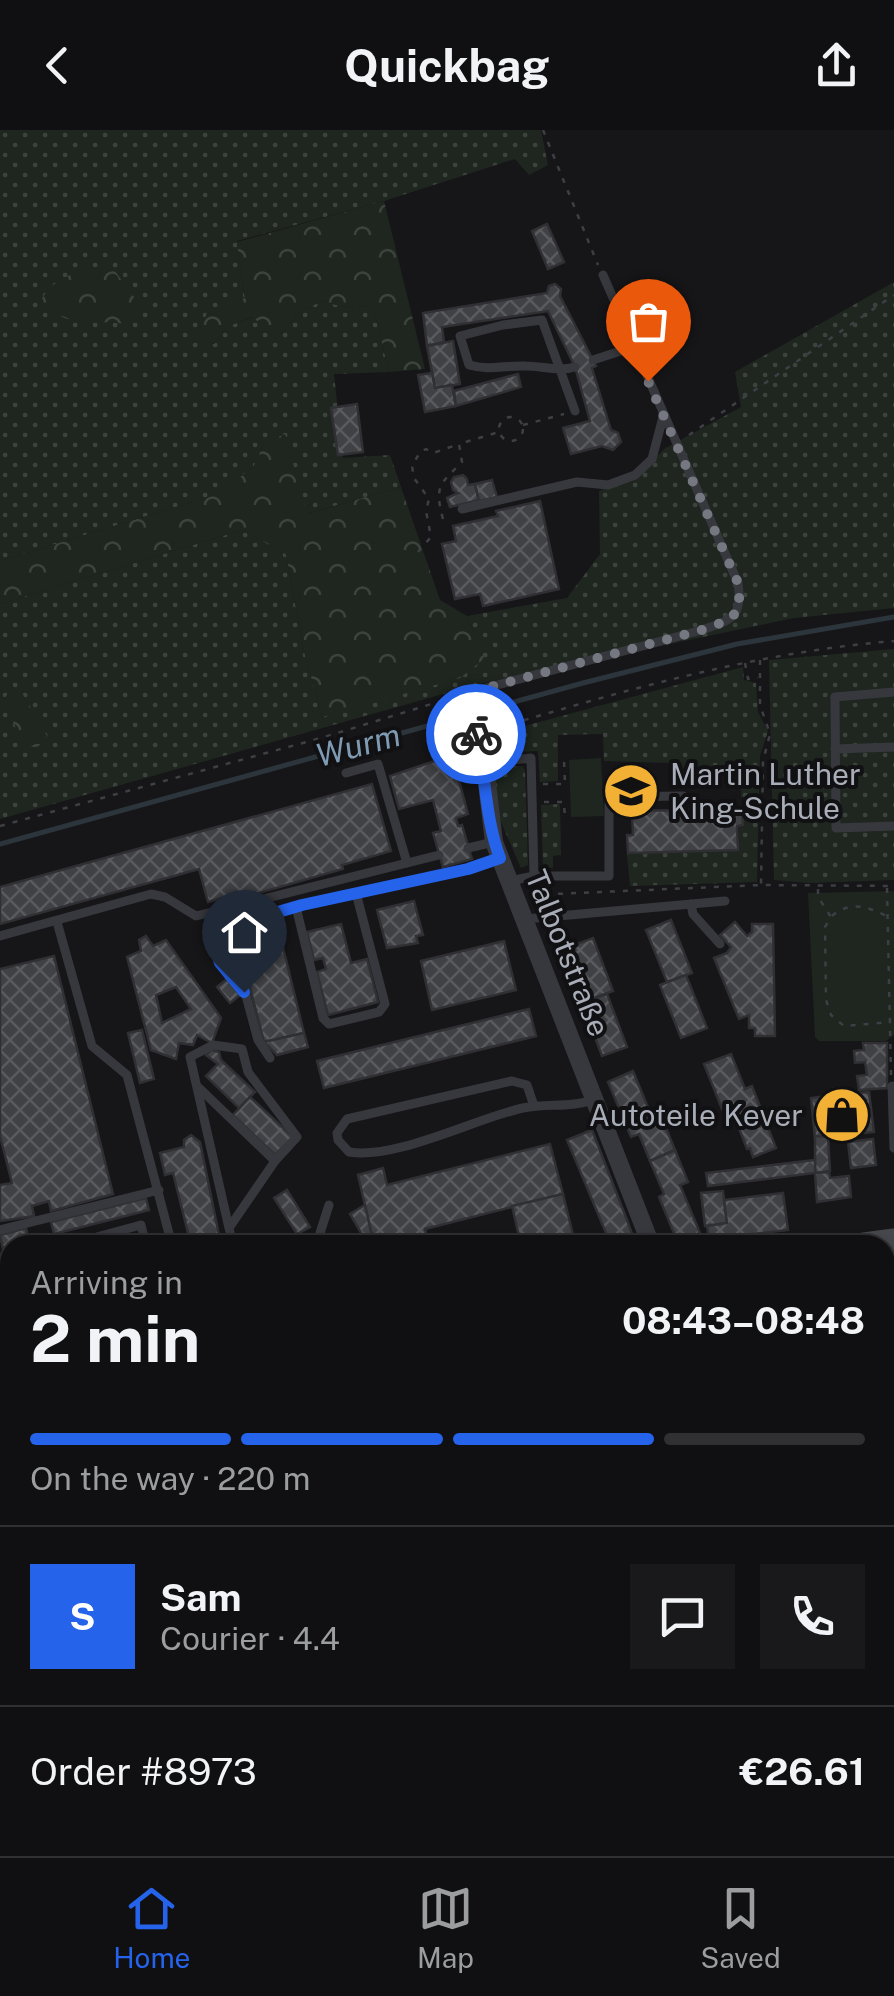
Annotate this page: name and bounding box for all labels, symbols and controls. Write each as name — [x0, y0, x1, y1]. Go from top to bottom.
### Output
icon: back — [30, 38, 85, 93]
icon: share — [809, 38, 864, 93]
text: Quickbag — [344, 39, 550, 92]
pin — [606, 279, 691, 382]
icon: bag — [621, 294, 676, 349]
courier — [426, 684, 526, 784]
icon: bike — [449, 707, 504, 762]
water label: Wurm — [312, 716, 404, 774]
place label: Martin Luther King-Schule — [670, 756, 861, 826]
school or university icon: Martin Luther King-Schule — [601, 761, 661, 821]
street label: Talbotstraße — [518, 865, 618, 1041]
pin — [202, 890, 287, 993]
icon: home — [217, 905, 272, 960]
shop icon: Autoteile Kever — [812, 1085, 872, 1145]
place label: Autoteile Kever — [589, 1097, 803, 1133]
text: Arriving in — [30, 1264, 183, 1301]
text: 08:43–08:48 — [622, 1298, 865, 1343]
text: 2 min — [30, 1300, 200, 1377]
text: On the way · 220 m — [30, 1460, 311, 1497]
button: chat — [630, 1564, 735, 1669]
button: phone — [760, 1564, 865, 1669]
text: Sam — [160, 1575, 242, 1620]
text: S — [69, 1594, 96, 1639]
text: Courier · 4.4 — [160, 1620, 340, 1657]
text: Order #8973 — [30, 1749, 257, 1794]
text: €26.61 — [739, 1749, 865, 1794]
tab: Home — [113, 1881, 190, 1974]
tab: Map — [417, 1881, 474, 1974]
tab: Saved — [701, 1881, 781, 1974]

